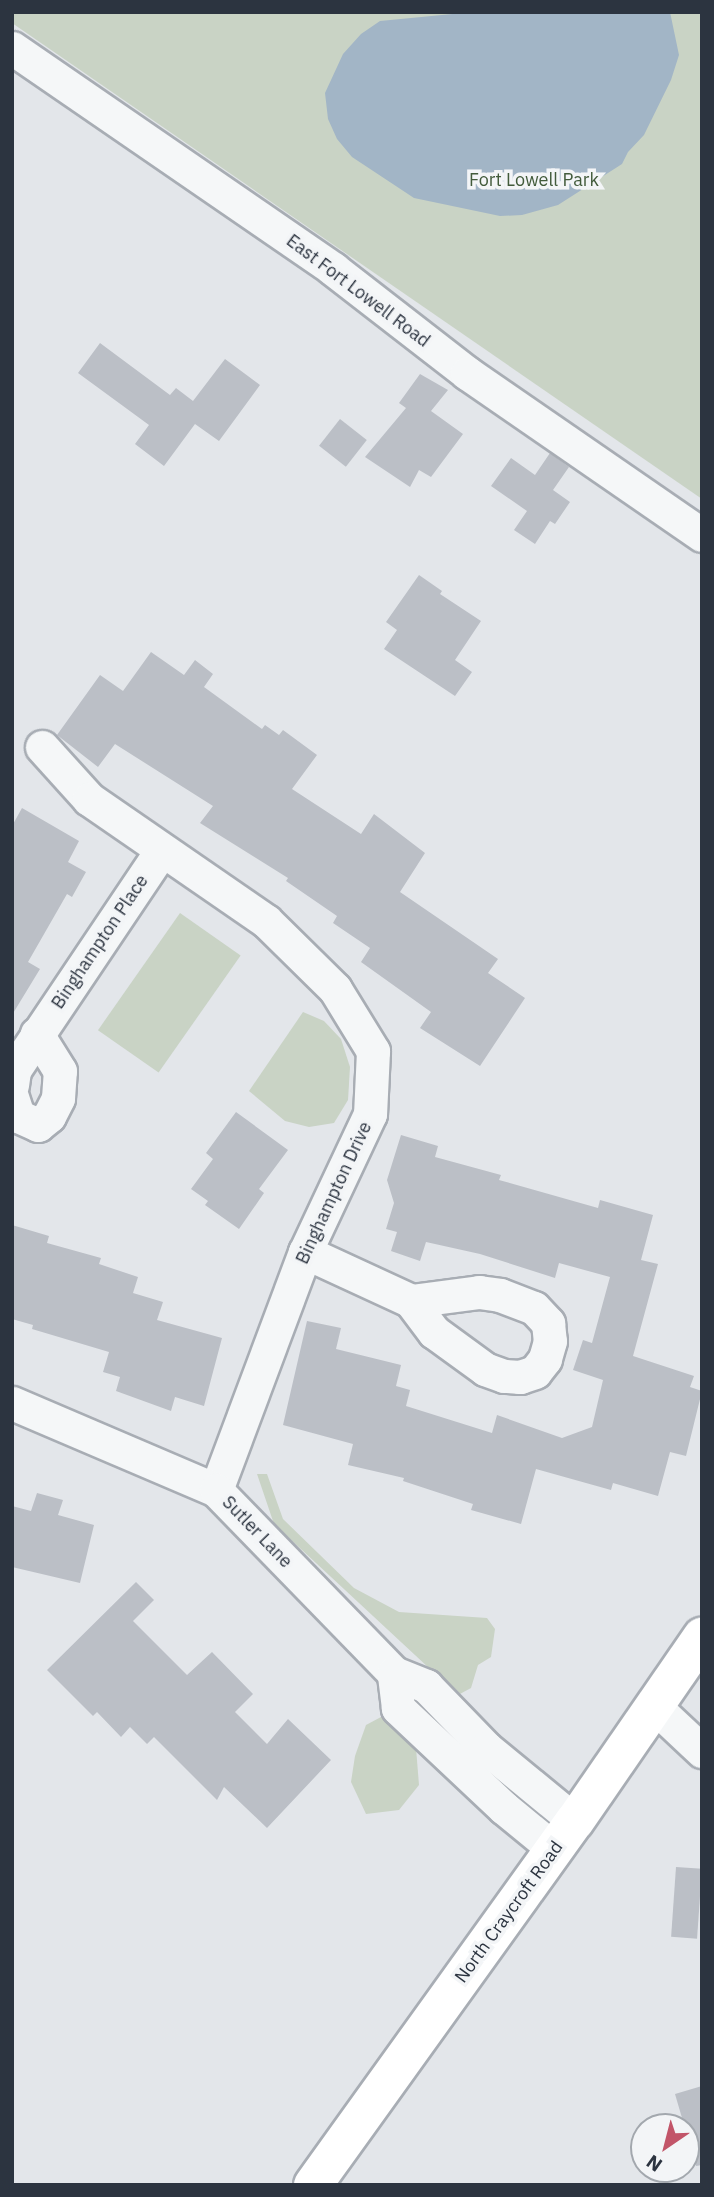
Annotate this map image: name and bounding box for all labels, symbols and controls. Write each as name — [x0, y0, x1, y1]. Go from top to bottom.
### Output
park label: Fort Lowell Park — [469, 169, 599, 191]
street label: East Fort Lowell Road — [282, 230, 434, 352]
street label: Binghampton Place — [47, 871, 153, 1013]
street label: Binghampton Drive — [292, 1118, 376, 1268]
street label: Sutler Lane — [218, 1492, 296, 1572]
street label: North Craycroft Road — [450, 1837, 568, 1987]
north arrow — [630, 2113, 700, 2183]
text: N — [642, 2150, 667, 2177]

